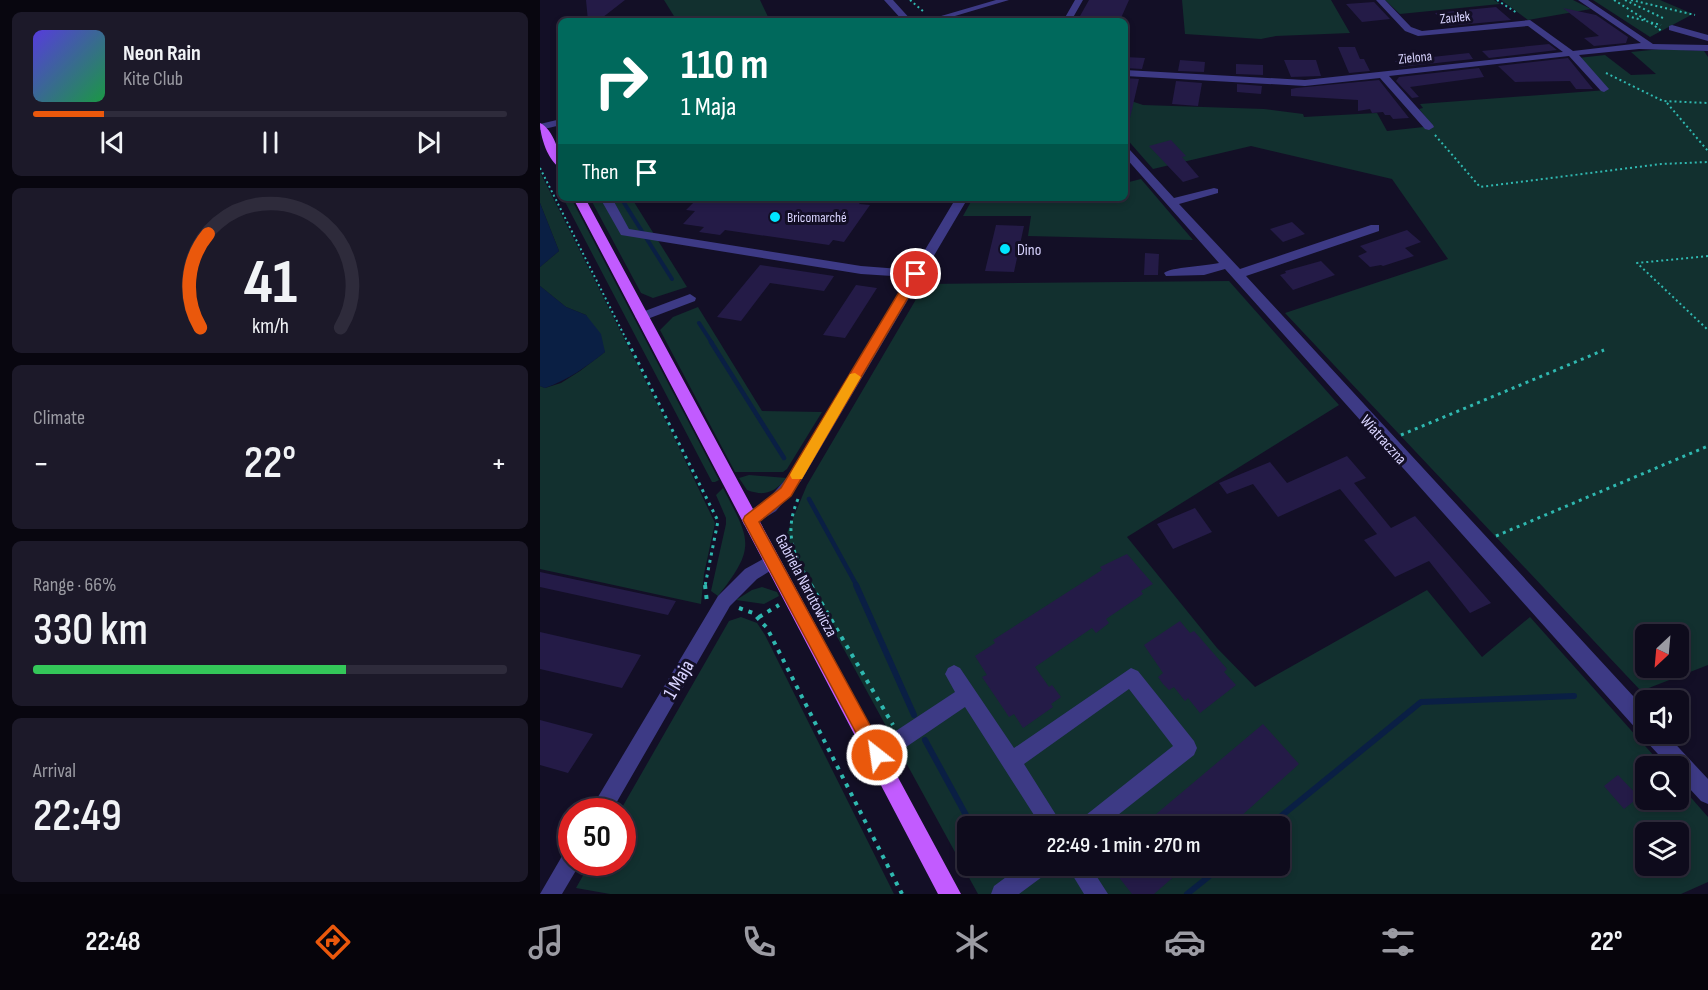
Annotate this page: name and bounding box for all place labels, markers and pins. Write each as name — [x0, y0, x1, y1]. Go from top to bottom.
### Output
place label: Bricomarché — [787, 209, 847, 226]
marker: Bricomarché — [768, 210, 782, 224]
place label: Dino — [1017, 241, 1041, 260]
marker: Dino — [998, 242, 1012, 256]
pin — [890, 248, 941, 299]

